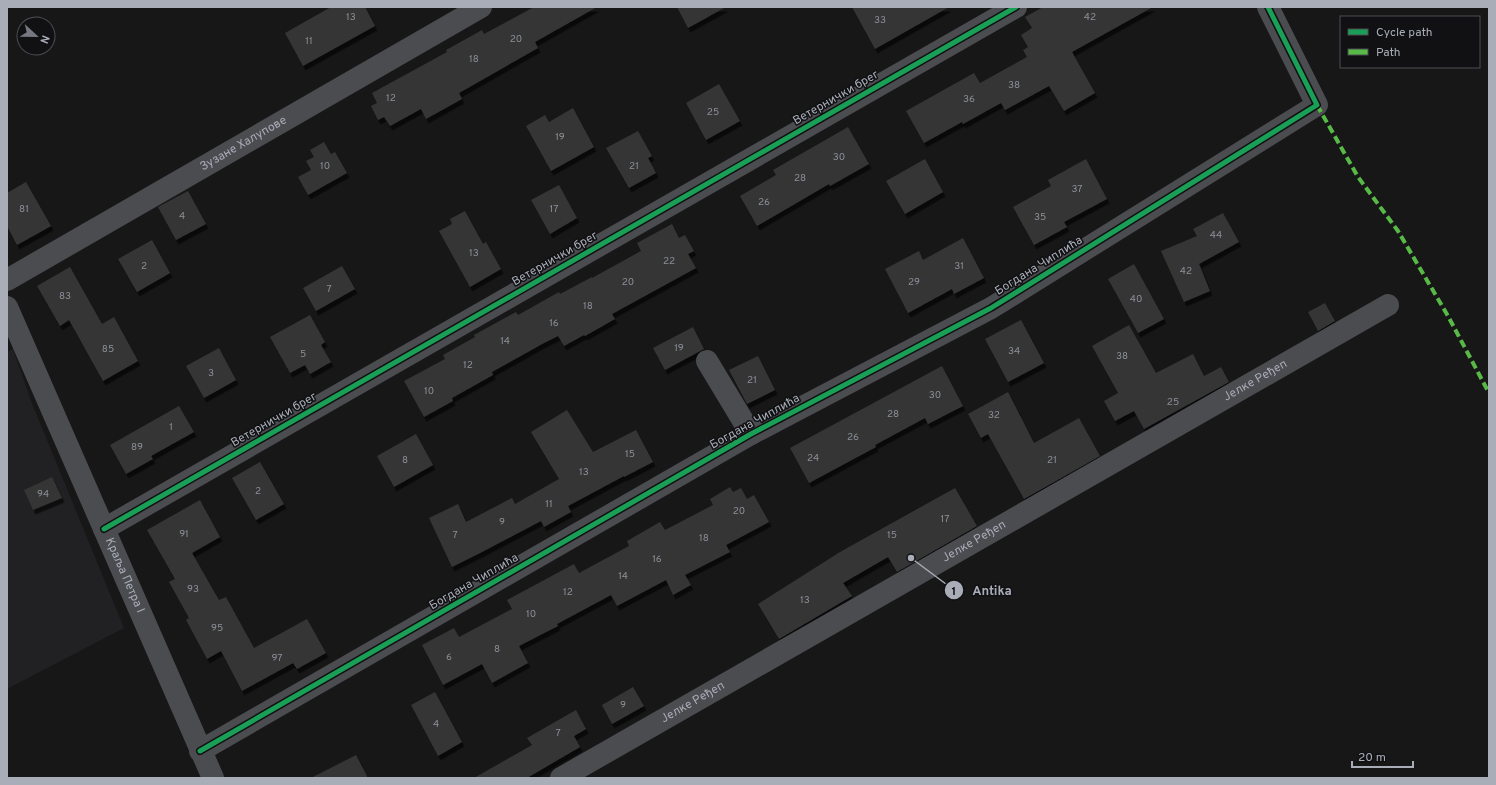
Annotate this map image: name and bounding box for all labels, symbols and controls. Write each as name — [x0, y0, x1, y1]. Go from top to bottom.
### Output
house number: 13 — [346, 11, 356, 24]
house number: 42 — [1084, 11, 1096, 24]
house number: 33 — [874, 14, 886, 27]
north arrow — [16, 16, 56, 56]
legend — [1340, 16, 1480, 68]
text: Cycle path — [1376, 25, 1433, 41]
text: N — [36, 33, 52, 46]
house number: 20 — [510, 33, 522, 46]
house number: 11 — [305, 35, 313, 48]
text: Path — [1376, 45, 1401, 61]
house number: 18 — [469, 53, 479, 66]
street label: Ветернички брег — [790, 67, 882, 129]
house number: 38 — [1008, 79, 1020, 92]
house number: 12 — [386, 92, 396, 105]
house number: 36 — [963, 93, 975, 106]
house number: 25 — [707, 106, 719, 119]
street label: Зузане Халупове — [197, 113, 290, 175]
house number: 19 — [555, 131, 565, 144]
house number: 30 — [833, 151, 845, 164]
house number: 10 — [320, 160, 330, 173]
house number: 21 — [629, 160, 639, 173]
house number: 28 — [794, 172, 806, 185]
house number: 37 — [1071, 183, 1083, 196]
house number: 26 — [758, 196, 770, 209]
house number: 81 — [19, 203, 29, 216]
house number: 17 — [550, 203, 558, 216]
house number: 4 — [179, 210, 185, 223]
house number: 35 — [1034, 211, 1046, 224]
street label: Ветернички брег — [509, 228, 601, 290]
house number: 44 — [1210, 229, 1222, 242]
street label: Богдана Чиплића — [992, 233, 1086, 299]
house number: 13 — [469, 247, 479, 260]
house number: 22 — [663, 255, 675, 268]
house number: 2 — [141, 260, 147, 273]
house number: 31 — [954, 260, 964, 273]
house number: 42 — [1180, 265, 1192, 278]
house number: 20 — [622, 276, 634, 289]
house number: 29 — [908, 276, 920, 289]
house number: 7 — [326, 283, 332, 296]
house number: 83 — [59, 290, 71, 303]
house number: 40 — [1130, 293, 1142, 306]
house number: 18 — [583, 300, 593, 313]
house number: 16 — [549, 317, 559, 330]
house number: 14 — [500, 335, 510, 348]
house number: 19 — [674, 342, 684, 355]
house number: 85 — [102, 343, 114, 356]
house number: 34 — [1008, 345, 1020, 358]
house number: 5 — [300, 348, 306, 361]
house number: 38 — [1116, 350, 1128, 363]
street label: Јелке Ређеп — [1221, 356, 1290, 405]
house number: 12 — [463, 359, 473, 372]
house number: 3 — [208, 367, 214, 380]
house number: 21 — [747, 374, 757, 387]
house number: 10 — [424, 385, 434, 398]
street label: Ветернички брег — [228, 389, 320, 451]
house number: 30 — [929, 389, 941, 402]
street label: Богдана Чиплића — [707, 391, 803, 453]
house number: 25 — [1167, 396, 1179, 409]
house number: 28 — [887, 408, 899, 421]
house number: 32 — [988, 409, 1000, 422]
house number: 1 — [169, 421, 173, 434]
house number: 26 — [847, 431, 859, 444]
house number: 89 — [131, 441, 143, 454]
house number: 15 — [625, 448, 635, 461]
house number: 24 — [807, 452, 819, 465]
house number: 8 — [402, 454, 408, 467]
house number: 21 — [1047, 454, 1057, 467]
house number: 13 — [579, 466, 589, 479]
house number: 2 — [255, 485, 261, 498]
house number: 94 — [37, 488, 49, 501]
house number: 11 — [545, 498, 553, 511]
house number: 20 — [733, 505, 745, 518]
house number: 17 — [941, 513, 949, 526]
house number: 9 — [499, 516, 505, 529]
street label: Јелке Ређеп — [939, 517, 1009, 566]
house number: 91 — [179, 528, 189, 541]
house number: 7 — [452, 529, 458, 542]
house number: 15 — [887, 529, 897, 542]
house number: 18 — [699, 532, 709, 545]
street label: Краља Петра I — [101, 535, 148, 616]
street label: Богдана Чиплића — [426, 550, 522, 614]
house number: 16 — [652, 553, 662, 566]
house number: 14 — [618, 570, 628, 583]
callout: Antika — [944, 578, 1020, 603]
house number: 93 — [187, 583, 199, 596]
text: 1 — [952, 584, 956, 600]
text: Antika — [972, 584, 1012, 600]
house number: 12 — [563, 586, 573, 599]
house number: 13 — [800, 594, 810, 607]
house number: 10 — [526, 608, 536, 621]
house number: 95 — [211, 622, 223, 635]
house number: 8 — [494, 643, 500, 656]
house number: 6 — [446, 651, 452, 664]
house number: 97 — [272, 652, 282, 665]
street label: Јелке Ређеп — [658, 678, 728, 727]
house number: 9 — [620, 699, 626, 712]
house number: 4 — [433, 718, 439, 731]
house number: 7 — [555, 727, 561, 740]
scale bar — [1352, 743, 1413, 769]
text: 20 m — [1358, 750, 1386, 766]

